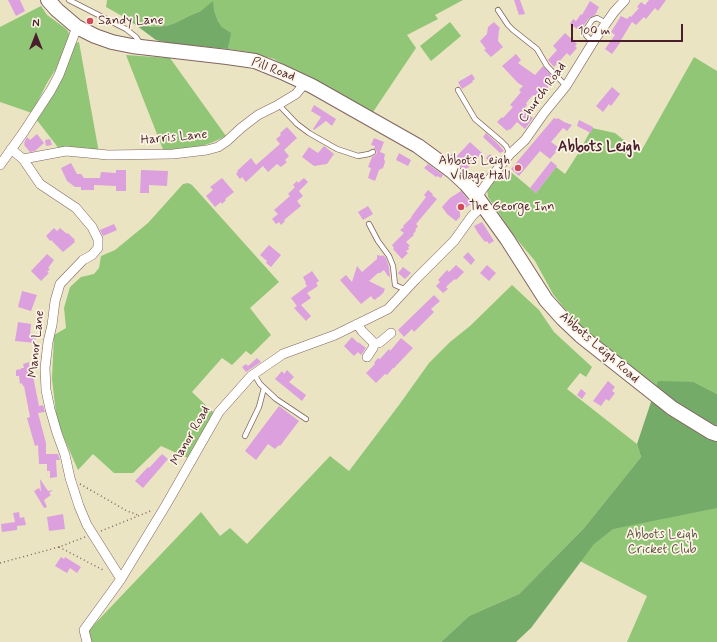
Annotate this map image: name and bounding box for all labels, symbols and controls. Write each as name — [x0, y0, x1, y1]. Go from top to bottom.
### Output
place label: Sandy Lane — [98, 13, 164, 29]
north arrow — [16, 16, 56, 56]
marker: Sandy Lane — [85, 16, 95, 26]
scale bar — [573, 16, 685, 42]
text: N — [32, 17, 40, 31]
text: 100 m — [578, 23, 610, 39]
street label: Pill Road — [249, 55, 297, 85]
street label: Church Road — [516, 60, 570, 126]
street label: Harris Lane — [140, 127, 208, 149]
district label: Abbots Leigh — [558, 139, 640, 157]
place label: Abbots Leigh Village Hall — [439, 153, 510, 184]
marker: Abbots Leigh Village Hall — [513, 163, 523, 173]
place label: The George Inn — [469, 199, 555, 215]
marker: The George Inn — [456, 202, 466, 212]
street label: Manor Lane — [26, 309, 48, 379]
street label: Abbots Leigh Road — [556, 309, 642, 387]
street label: Manor Road — [168, 404, 214, 468]
park label: Abbots Leigh Cricket Club — [626, 527, 698, 558]

